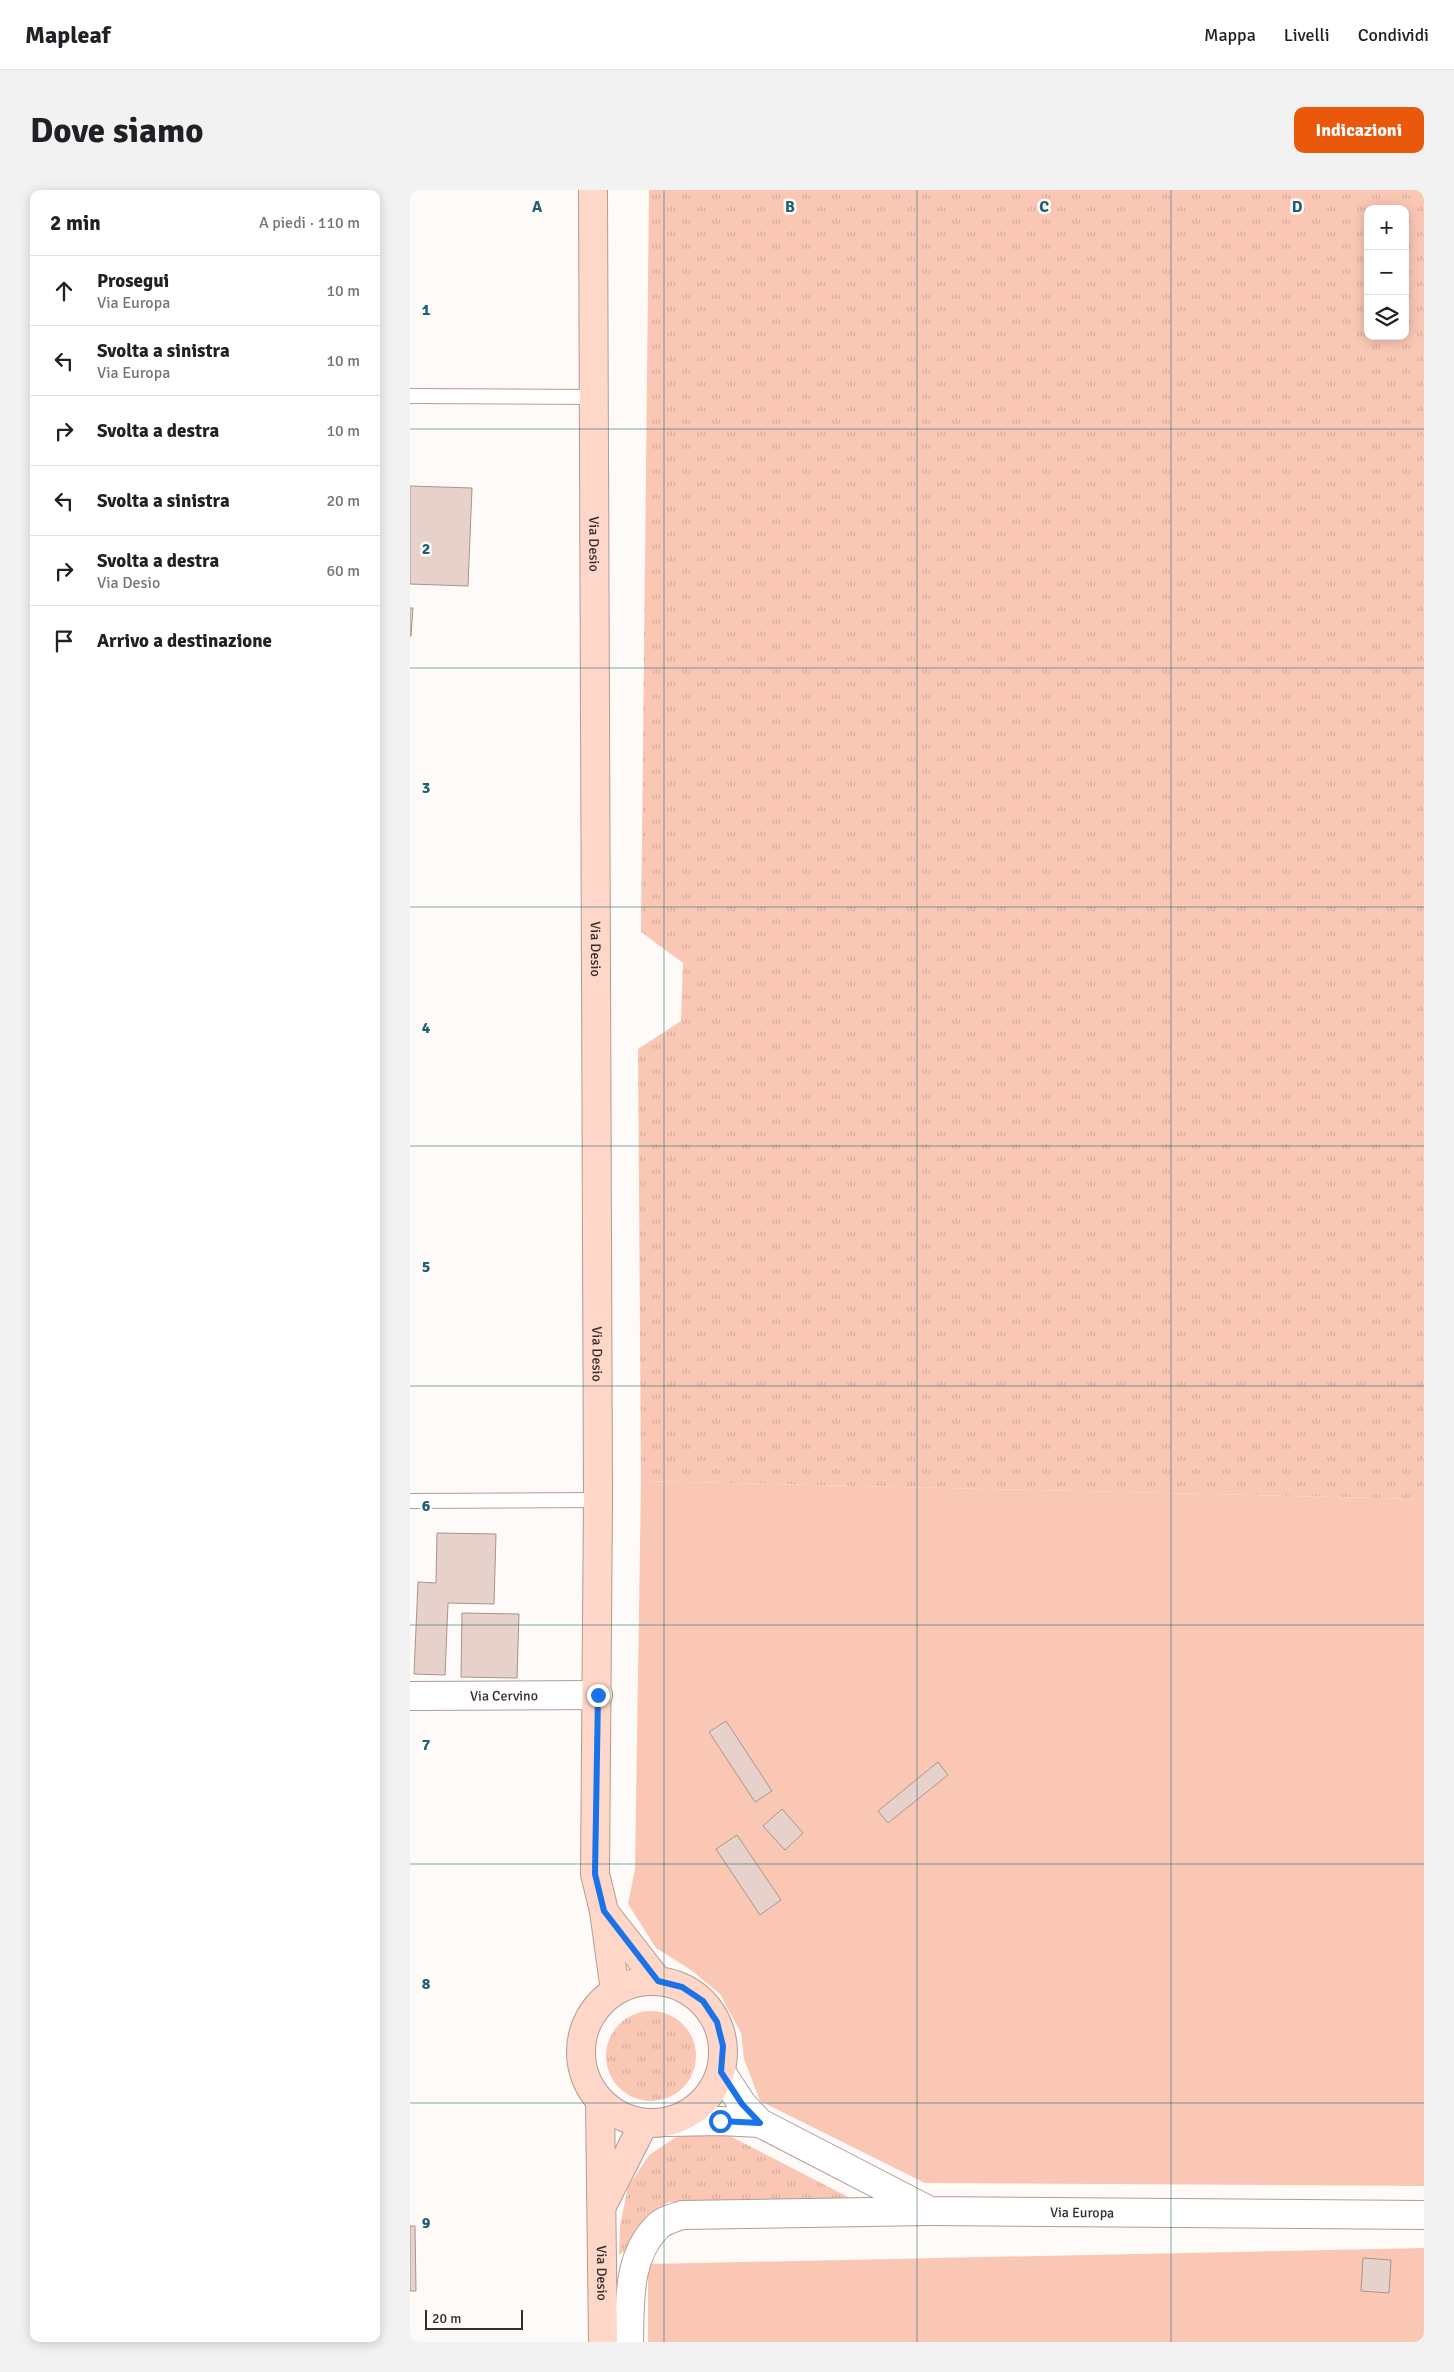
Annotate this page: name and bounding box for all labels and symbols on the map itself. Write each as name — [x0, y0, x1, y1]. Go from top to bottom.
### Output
text: A — [532, 197, 543, 217]
text: B — [785, 197, 795, 217]
text: C — [1039, 197, 1049, 217]
text: D — [1292, 197, 1303, 217]
text: 1 — [422, 300, 431, 320]
street label: Via Desio — [585, 516, 602, 572]
text: 2 — [422, 539, 430, 559]
text: 3 — [422, 778, 430, 798]
street label: Via Desio — [587, 921, 604, 977]
text: 4 — [422, 1018, 431, 1038]
text: 5 — [422, 1257, 430, 1277]
street label: Via Desio — [588, 1326, 606, 1382]
text: 6 — [422, 1496, 431, 1516]
route end — [587, 1684, 610, 1707]
street label: Via Cervino — [470, 1687, 538, 1705]
text: 7 — [422, 1735, 431, 1755]
text: 8 — [422, 1974, 431, 1994]
route start — [709, 2110, 732, 2133]
street label: Via Europa — [1050, 2204, 1114, 2221]
text: 9 — [422, 2213, 431, 2233]
street label: Via Desio — [593, 2245, 610, 2301]
scale bar — [425, 2307, 522, 2330]

